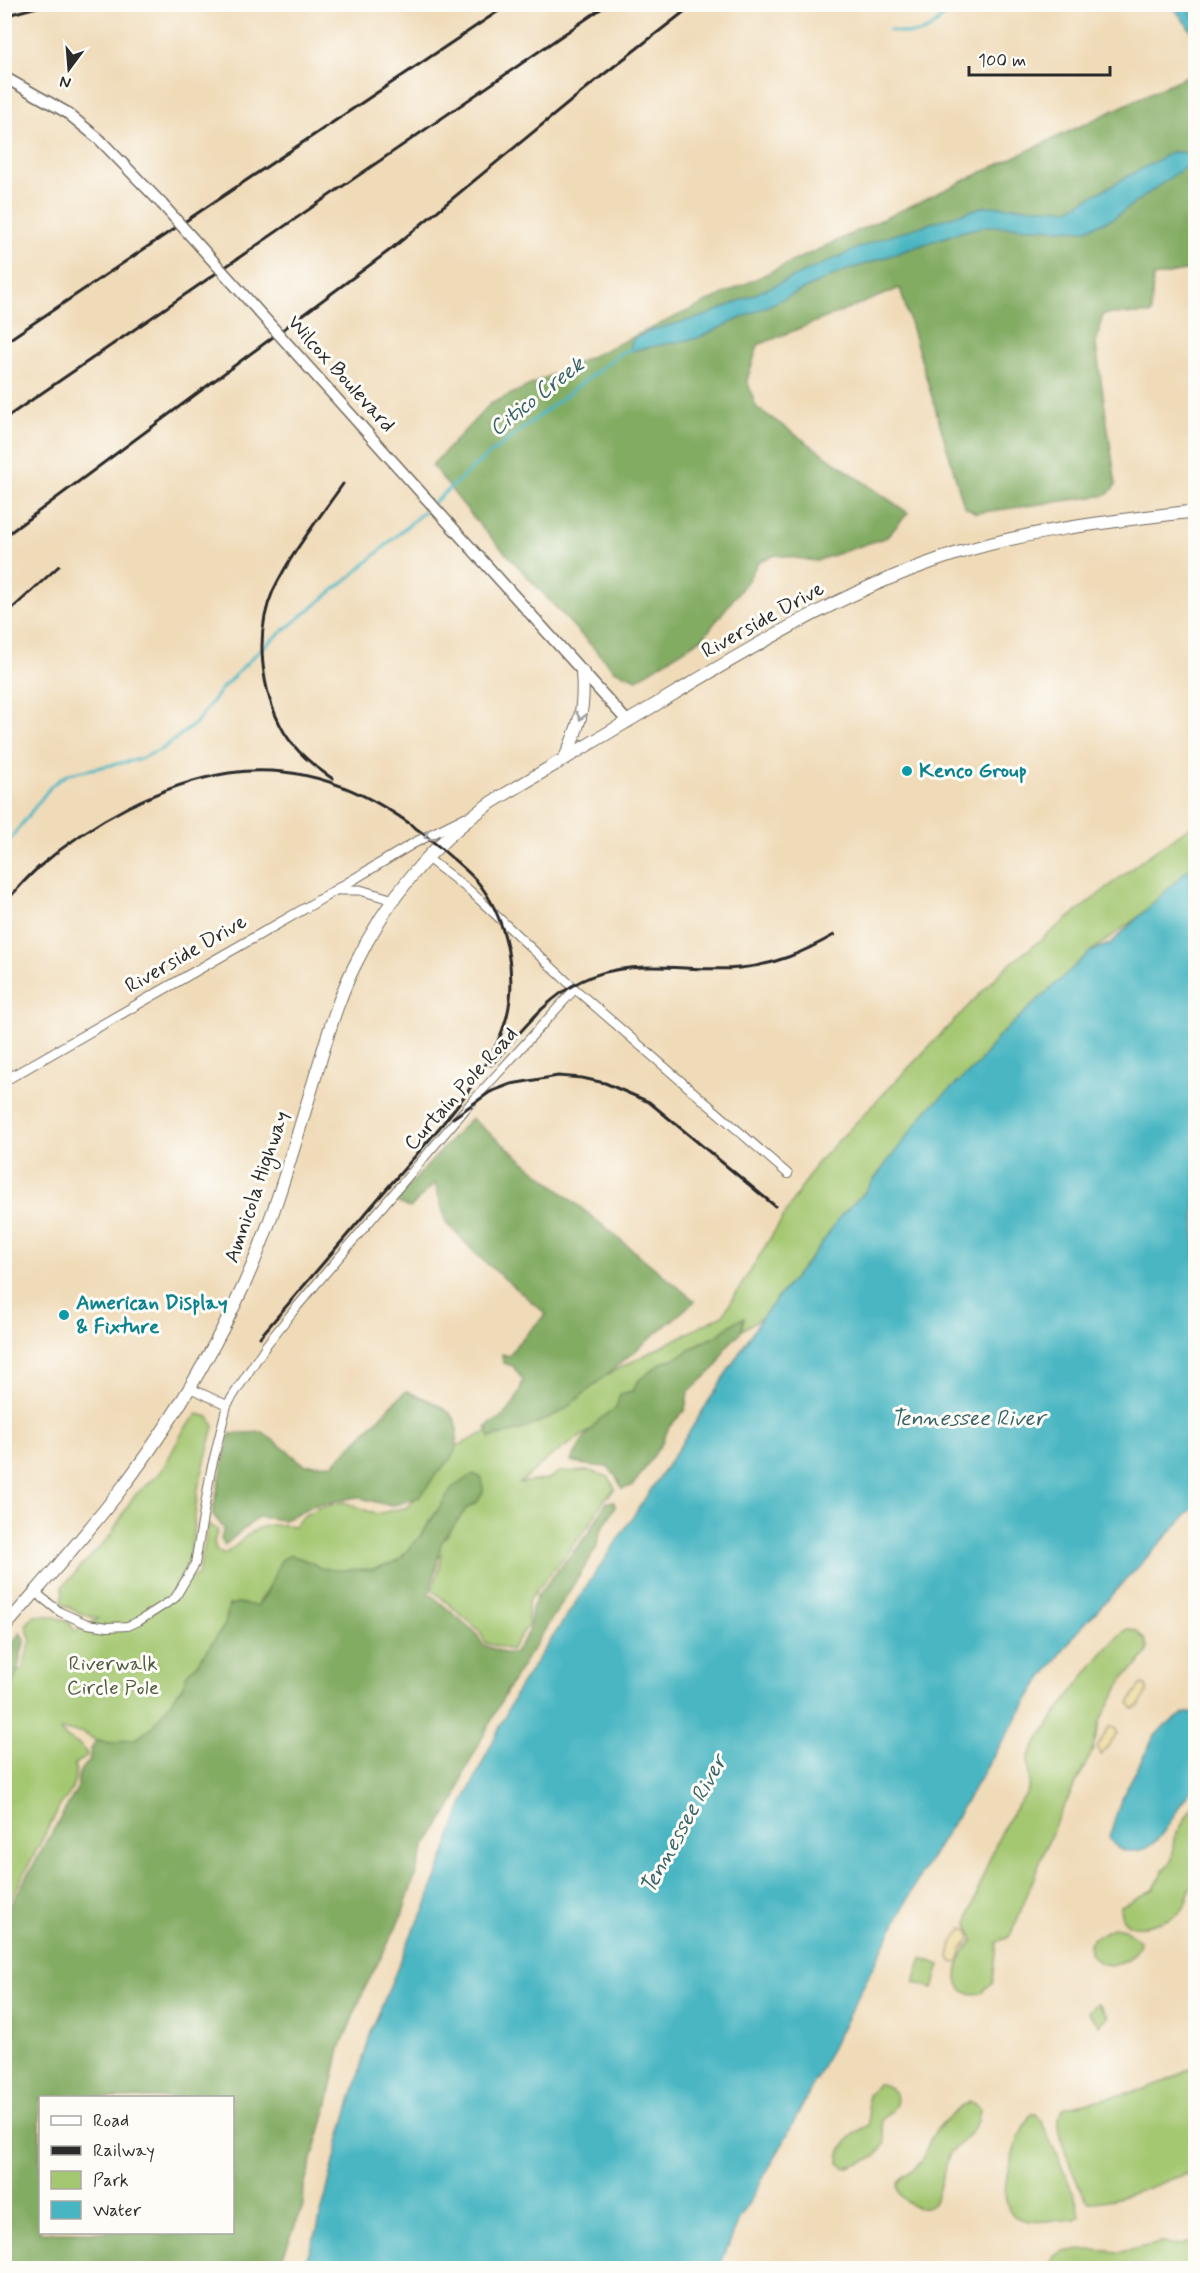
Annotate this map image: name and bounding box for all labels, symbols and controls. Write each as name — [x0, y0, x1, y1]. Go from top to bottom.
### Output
north arrow — [39, 39, 99, 99]
scale bar — [969, 39, 1110, 77]
text: 100 m — [978, 49, 1026, 73]
text: N — [57, 70, 73, 94]
street label: Wilcox Boulevard — [281, 309, 401, 439]
water label: Citico Creek — [484, 350, 592, 443]
street label: Riverside Drive — [697, 575, 829, 665]
one-way arrow — [575, 711, 588, 721]
place label: Kenco Group — [919, 757, 1027, 785]
marker: Kenco Group — [900, 764, 914, 778]
one-way arrow — [423, 829, 434, 841]
street label: Riverside Drive — [120, 908, 252, 1000]
street label: Curtain Pole Road — [398, 1021, 524, 1157]
street label: Amnicola Highway — [218, 1107, 297, 1267]
place label: American Display & Fixture — [76, 1289, 228, 1341]
marker: American Display & Fixture — [57, 1308, 71, 1322]
water label: Tennessee River — [891, 1405, 1048, 1433]
park label: Riverwalk Circle Pole — [67, 1650, 159, 1702]
water label: Tennessee River — [634, 1748, 735, 1899]
legend — [39, 2096, 234, 2234]
text: Road — [93, 2109, 129, 2133]
text: Railway — [93, 2139, 155, 2163]
text: Park — [93, 2169, 129, 2193]
text: Water — [93, 2199, 142, 2223]

